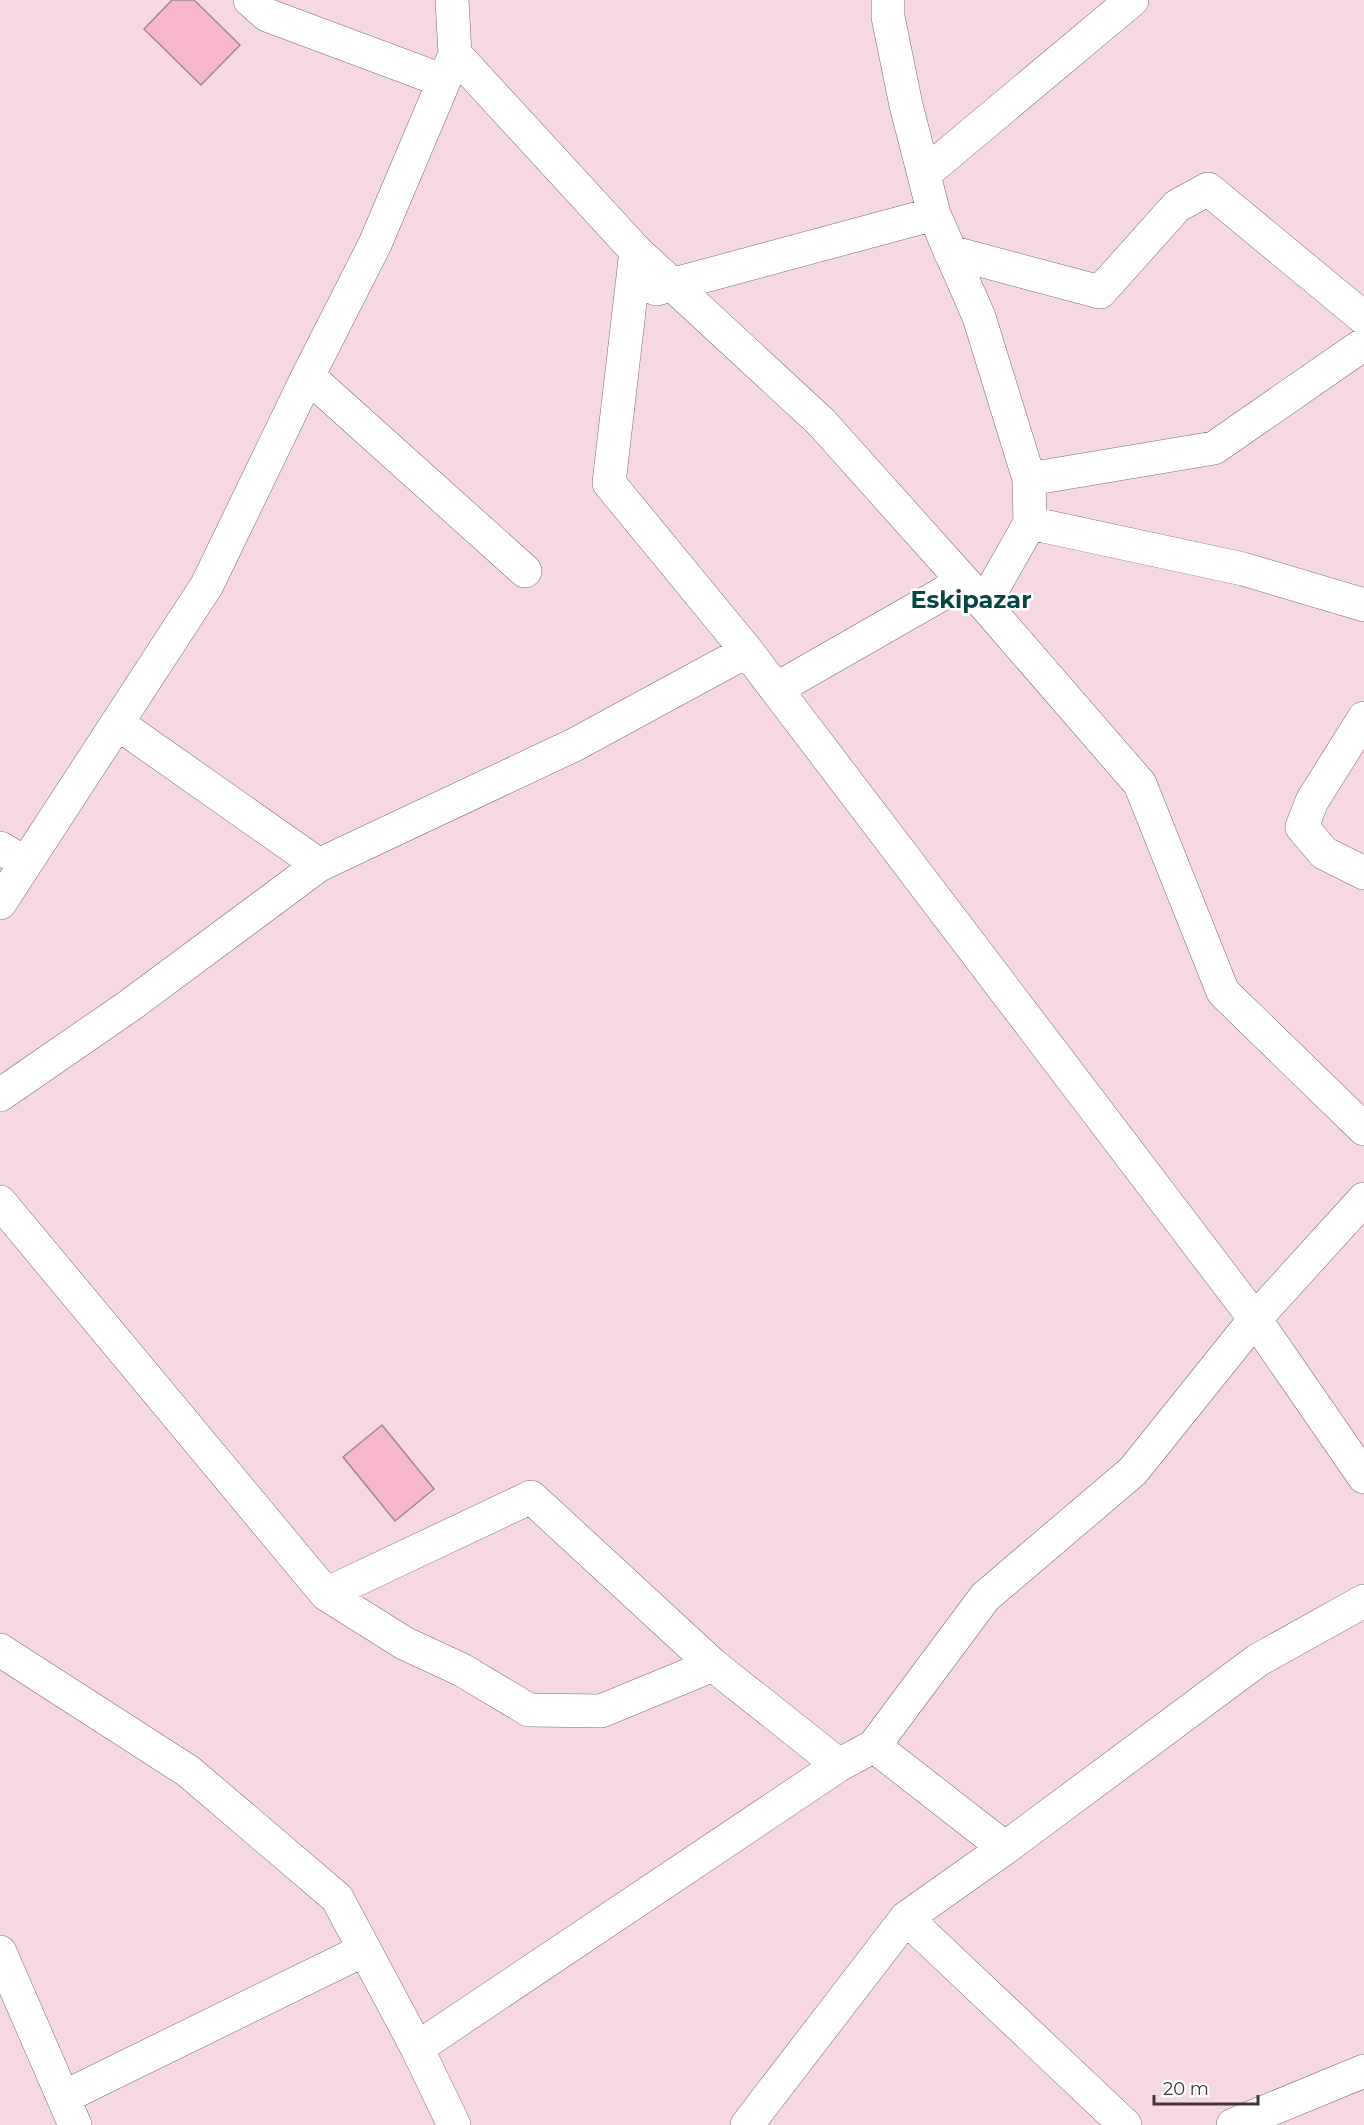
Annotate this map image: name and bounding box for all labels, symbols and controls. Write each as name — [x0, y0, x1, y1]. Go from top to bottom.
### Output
district label: Eskipazar — [910, 585, 1032, 614]
scale bar — [1154, 2068, 1258, 2106]
text: 20 m — [1163, 2078, 1209, 2100]

